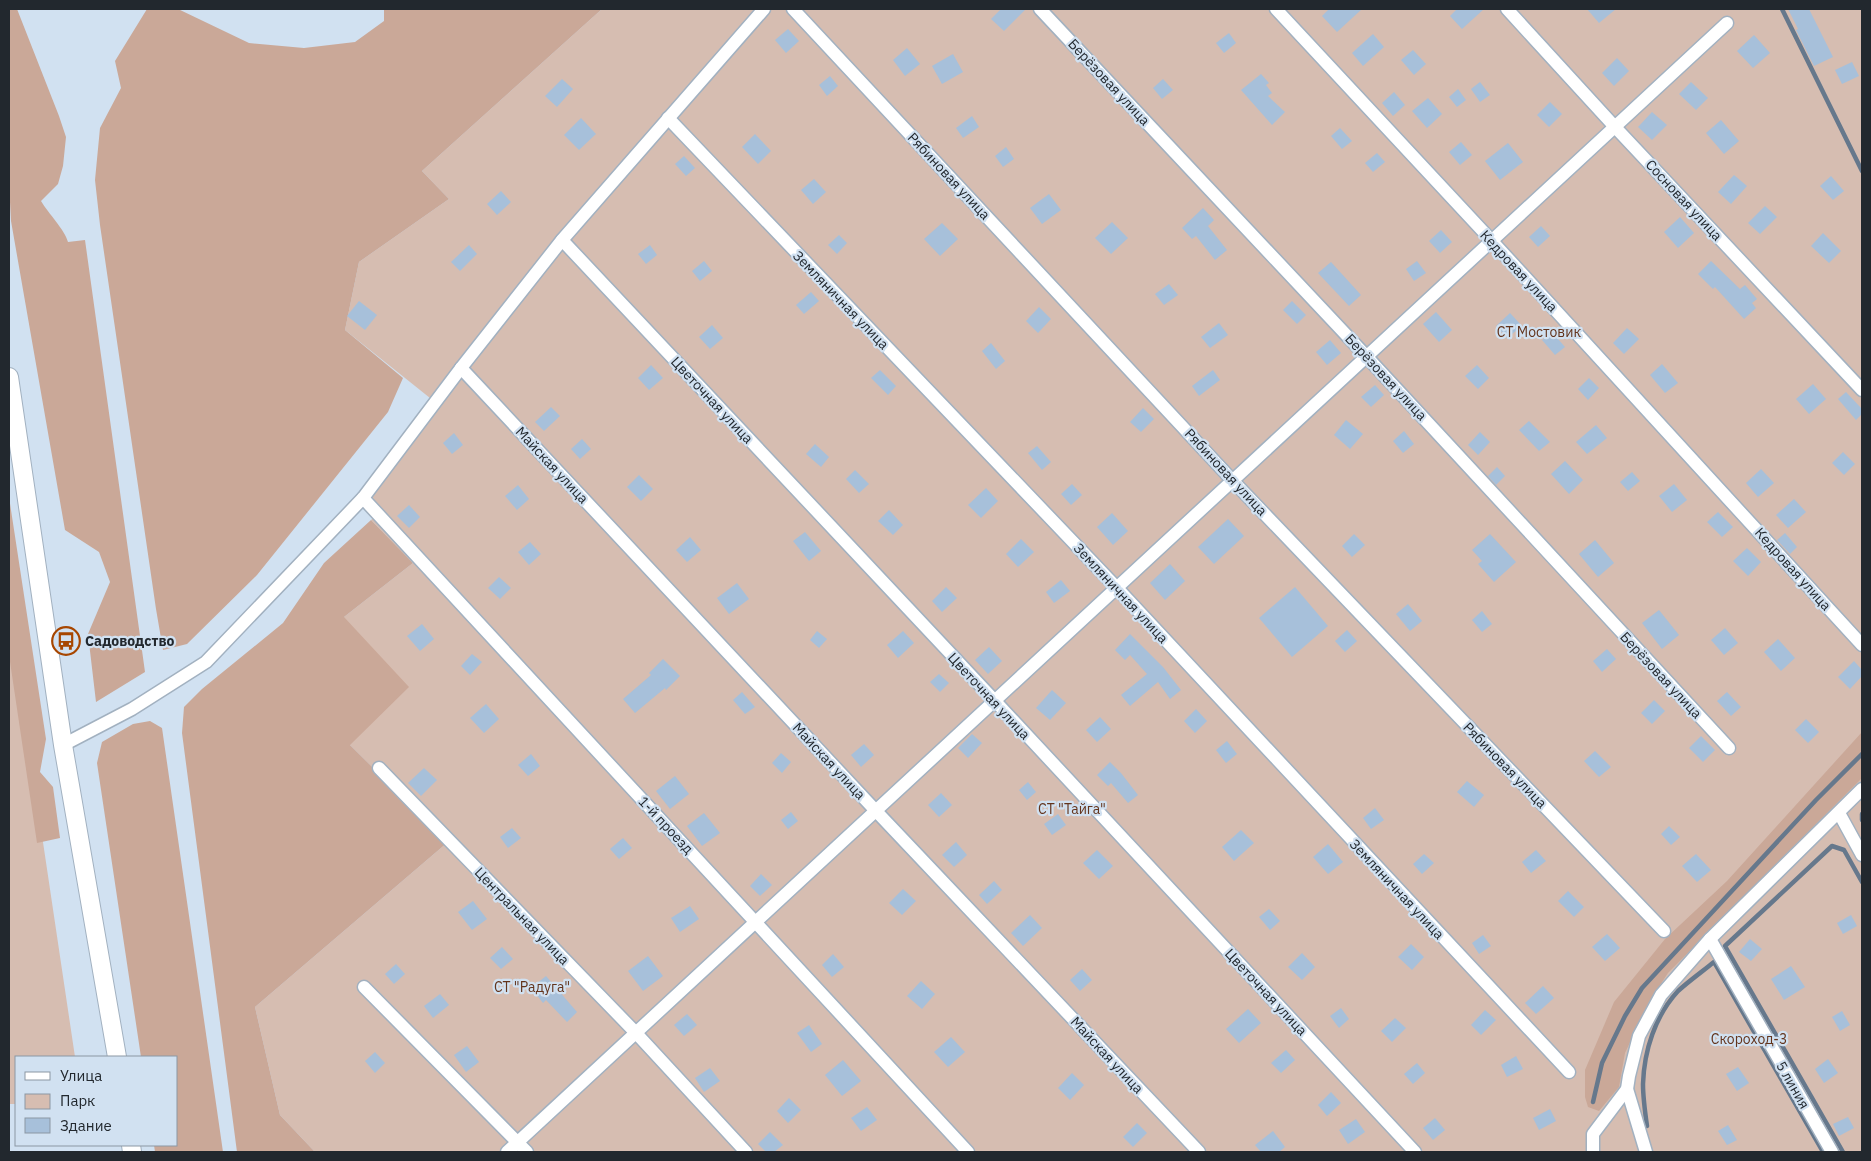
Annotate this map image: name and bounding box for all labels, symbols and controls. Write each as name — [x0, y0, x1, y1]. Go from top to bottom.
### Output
street label: Берёзовая улица — [1064, 35, 1154, 129]
street label: Рябиновая улица — [904, 129, 994, 224]
street label: Сосновая улица — [1642, 156, 1727, 245]
street label: Кедровая улица — [1476, 226, 1562, 316]
street label: Земляничная улица — [789, 247, 893, 354]
park label: СТ Мостовик — [1497, 323, 1581, 341]
street label: Берёзовая улица — [1341, 330, 1431, 424]
street label: Цветочная улица — [667, 353, 757, 448]
street label: Майская улица — [512, 423, 593, 508]
street label: Рябиновая улица — [1181, 425, 1271, 520]
street label: Кедровая улица — [1751, 524, 1835, 615]
street label: Земляничная улица — [1070, 539, 1172, 647]
bus stop icon: Садоводство — [51, 626, 81, 656]
street label: Берёзовая улица — [1616, 628, 1706, 722]
place label: Садоводство — [85, 632, 175, 650]
street label: Цветочная улица — [944, 649, 1034, 744]
street label: Рябиновая улица — [1459, 718, 1551, 812]
street label: Майская улица — [789, 719, 870, 804]
street label: 1-й проезд — [635, 792, 697, 858]
park label: СТ "Тайга" — [1038, 800, 1106, 818]
street label: Земляничная улица — [1346, 835, 1448, 943]
street label: Центральная улица — [471, 863, 574, 969]
street label: Цветочная улица — [1221, 945, 1311, 1040]
park label: СТ "Радуга" — [494, 978, 570, 996]
street label: Майская улица — [1067, 1013, 1148, 1098]
park label: Скороход-3 — [1711, 1030, 1787, 1048]
legend — [15, 1056, 178, 1146]
street label: 5 линия — [1772, 1058, 1814, 1112]
text: Улица — [60, 1066, 102, 1085]
text: Парк — [60, 1091, 95, 1110]
text: Здание — [60, 1116, 112, 1135]

